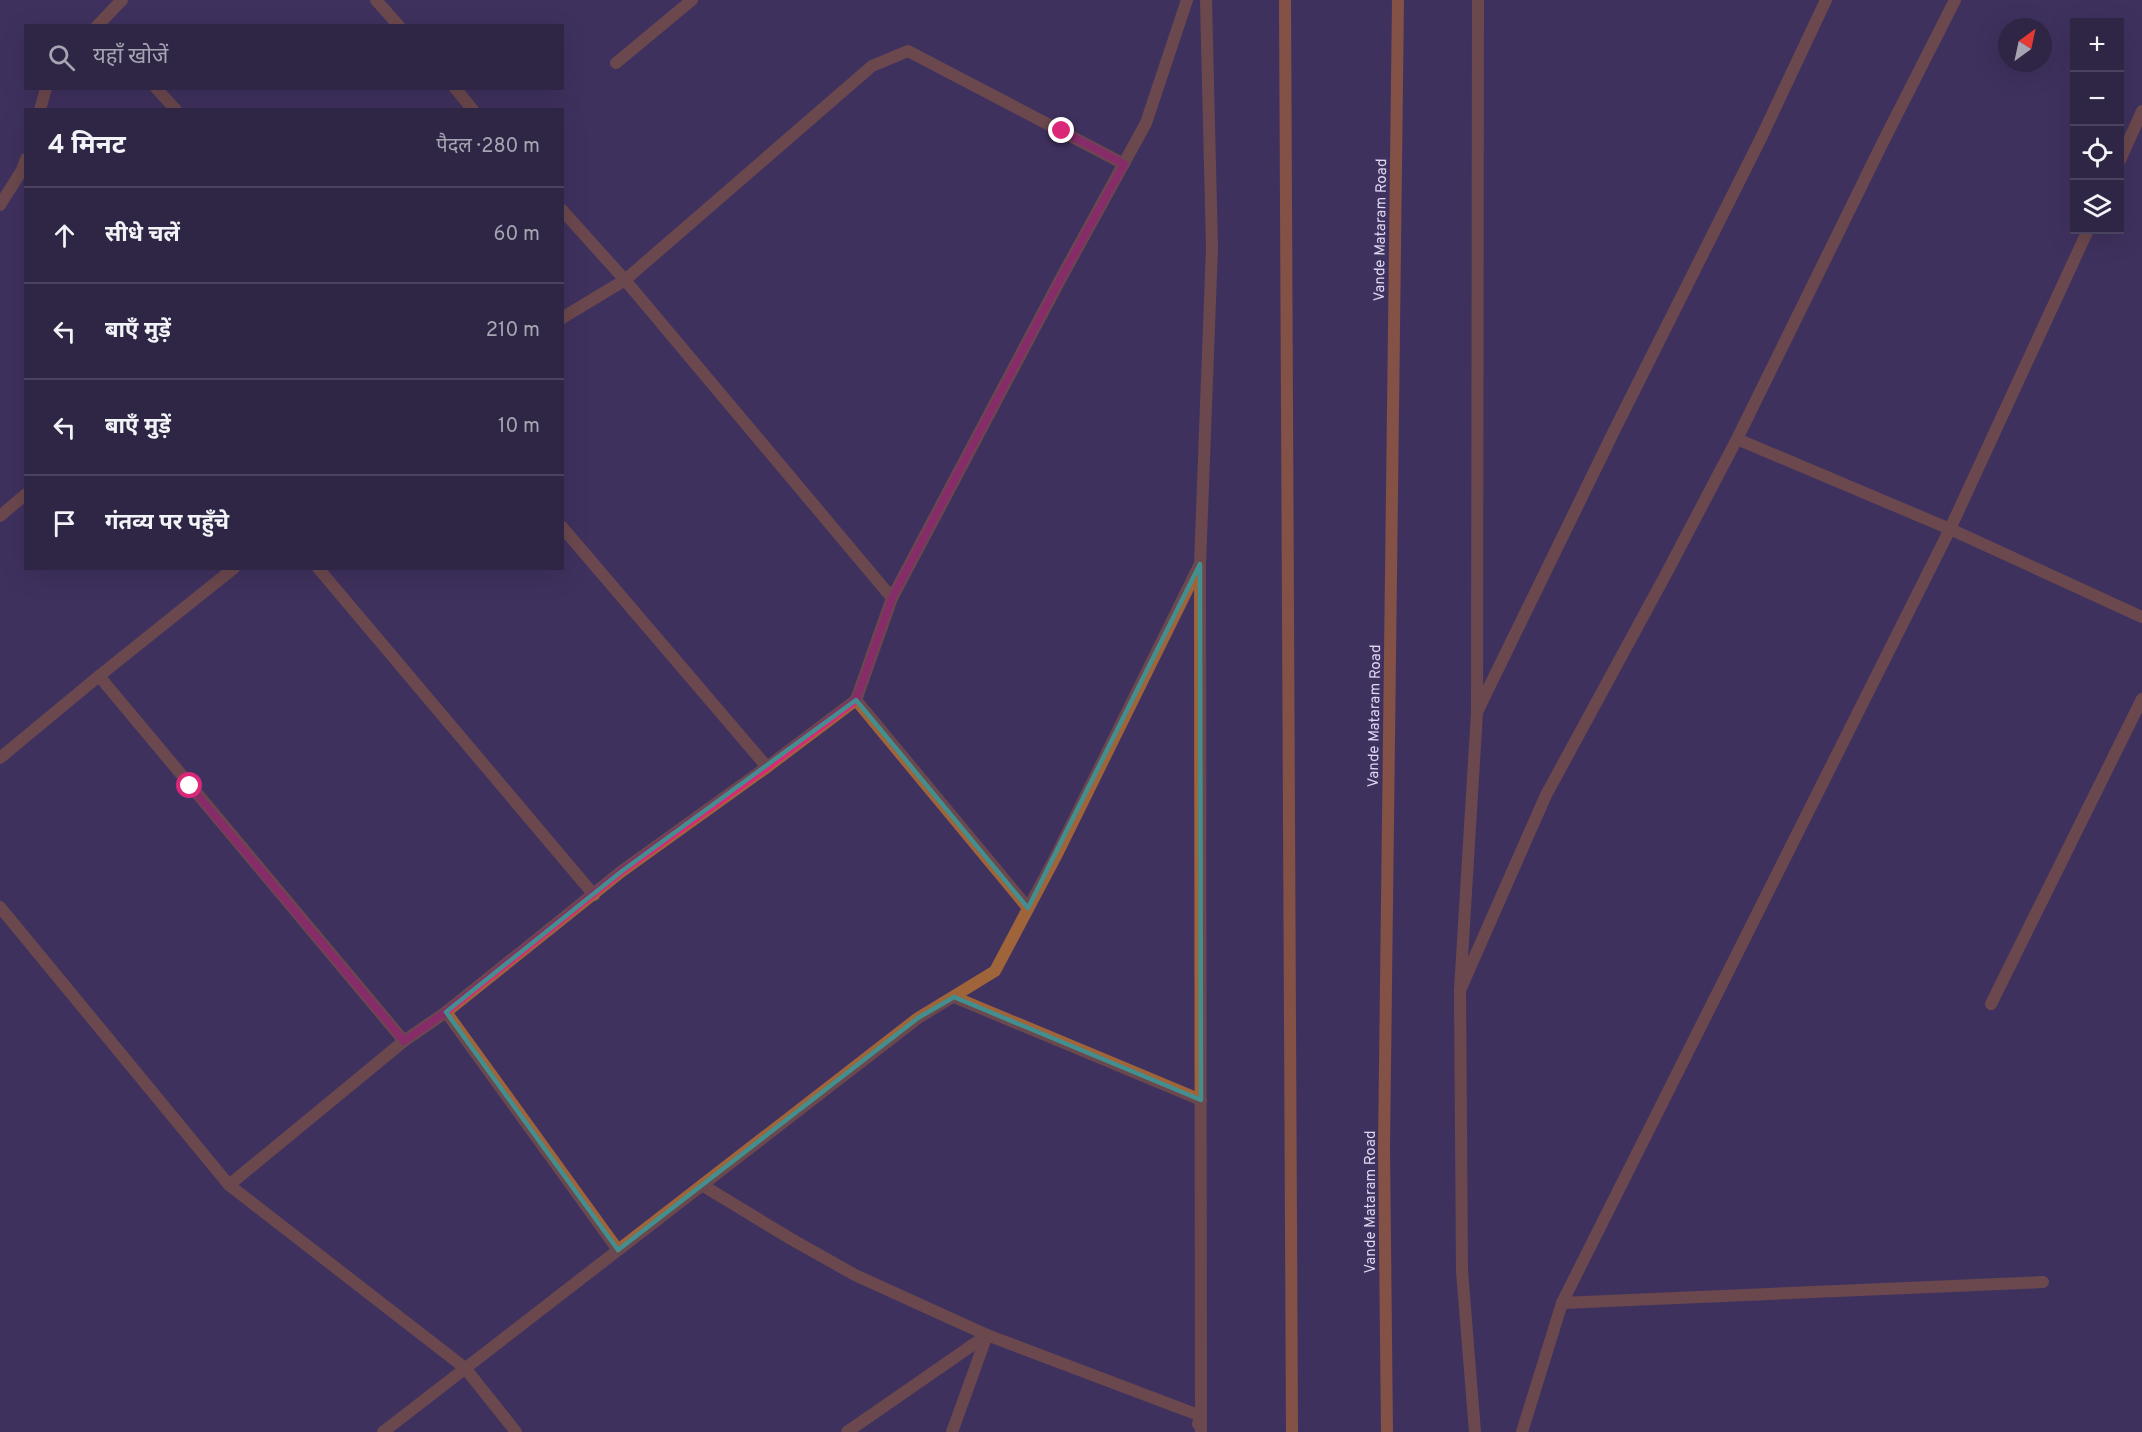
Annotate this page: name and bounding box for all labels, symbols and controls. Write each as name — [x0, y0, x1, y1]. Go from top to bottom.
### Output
north arrow — [1998, 18, 2052, 72]
map controls — [2070, 18, 2124, 234]
button: + — [2070, 18, 2124, 72]
search box — [24, 24, 564, 90]
icon: search — [45, 41, 78, 74]
text: यहाँ खोजें — [93, 44, 168, 71]
button: − — [2070, 72, 2124, 126]
route end — [1048, 117, 1074, 143]
button: locate — [2070, 126, 2124, 180]
text: 4 मिनट — [48, 130, 126, 163]
text: पैदल · 280 m — [436, 134, 540, 160]
street label: Vande Mataram Road — [1371, 158, 1392, 302]
button: layers — [2070, 180, 2124, 234]
icon: ahead — [48, 219, 81, 252]
text: सीधे चलें — [105, 222, 180, 249]
text: 60 m — [494, 222, 540, 248]
icon: left — [48, 315, 81, 348]
text: बाएँ मुड़ें — [105, 318, 171, 345]
text: 210 m — [486, 318, 540, 344]
icon: left — [48, 411, 81, 444]
text: बाएँ मुड़ें — [105, 414, 171, 441]
text: 10 m — [498, 414, 540, 440]
icon: arrive — [48, 507, 81, 540]
text: गंतव्य पर पहुँचे — [105, 510, 229, 537]
street label: Vande Mataram Road — [1365, 644, 1386, 788]
route start — [176, 772, 202, 798]
street label: Vande Mataram Road — [1362, 1131, 1381, 1273]

